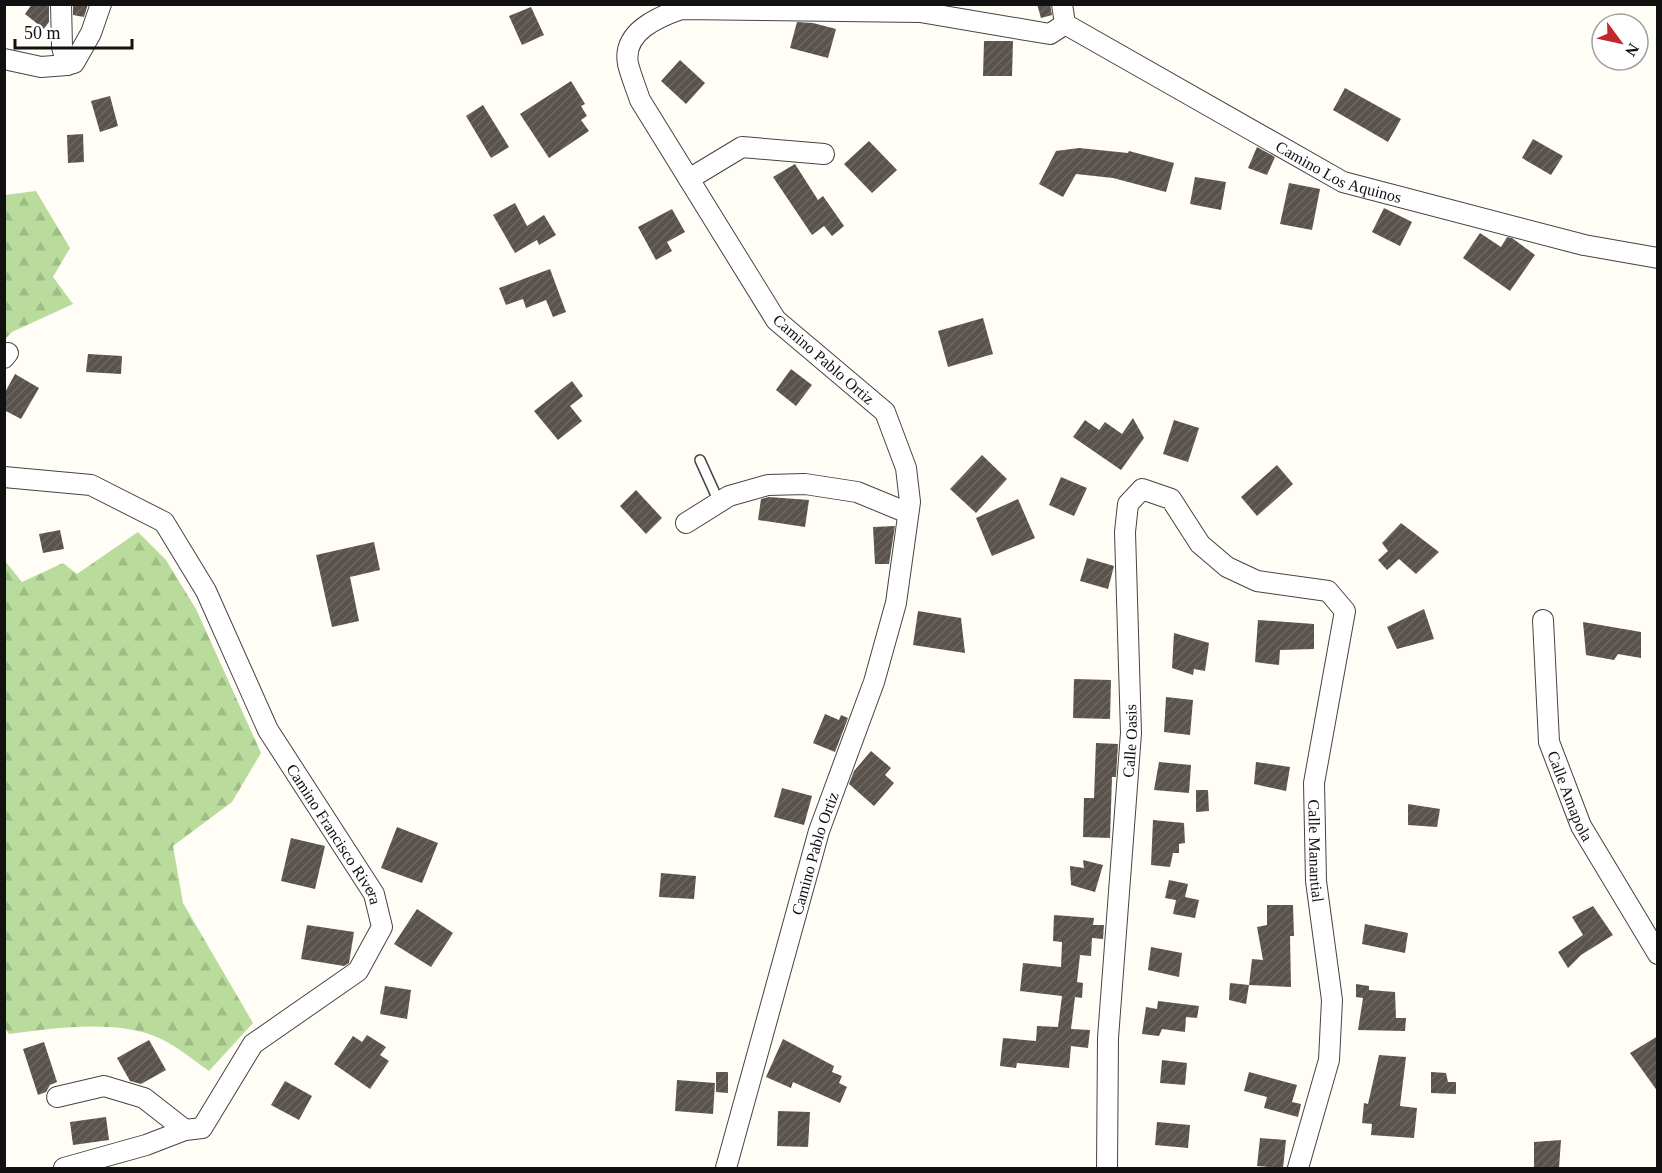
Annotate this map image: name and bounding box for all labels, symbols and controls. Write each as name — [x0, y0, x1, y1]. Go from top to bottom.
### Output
scale bar — [15, 12, 132, 50]
north arrow — [1590, 12, 1650, 72]
text: 50 m — [24, 23, 61, 43]
text: N — [1622, 40, 1642, 60]
street label: Camino Los Aquinos — [1273, 138, 1403, 206]
street label: Camino Pablo Ortiz — [770, 311, 878, 408]
street label: Calle Oasis — [1120, 704, 1140, 778]
street label: Calle Amapola — [1544, 749, 1596, 844]
street label: Camino Francisco Rivera — [283, 761, 384, 906]
street label: Camino Pablo Ortiz — [788, 789, 842, 917]
street label: Calle Manantial — [1305, 799, 1327, 904]

